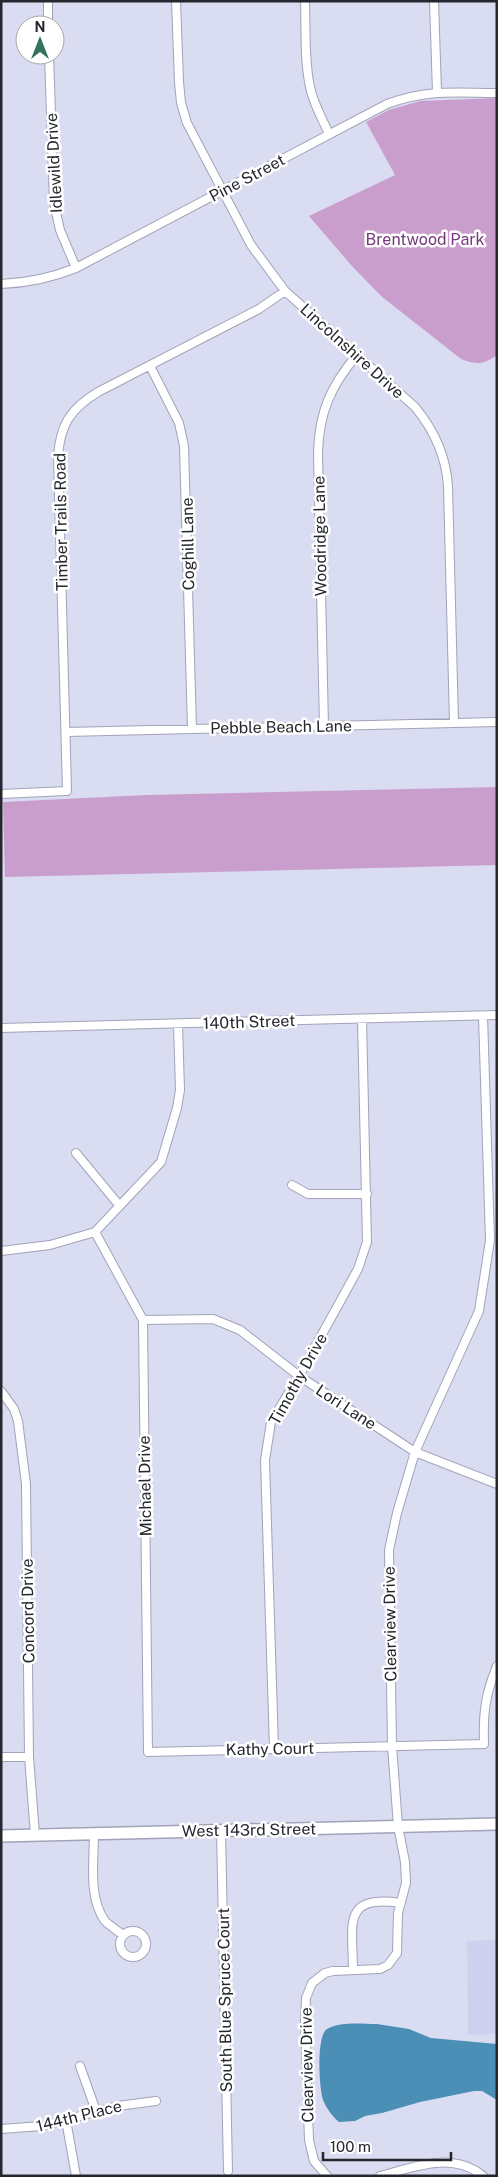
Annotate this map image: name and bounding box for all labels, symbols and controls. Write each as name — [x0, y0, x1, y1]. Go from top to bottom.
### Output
north arrow — [15, 15, 65, 65]
text: N — [35, 19, 45, 35]
street label: Idlewild Drive — [42, 112, 66, 214]
street label: Pine Street — [206, 150, 288, 206]
park label: Brentwood Park — [366, 230, 485, 249]
street label: Lincolnshire Drive — [296, 300, 408, 402]
street label: Timber Trails Road — [50, 453, 72, 591]
street label: Woodridge Lane — [309, 476, 331, 596]
street label: Coghill Lane — [178, 497, 198, 591]
street label: Pebble Beach Lane — [210, 716, 352, 738]
street label: 140th Street — [202, 1011, 296, 1033]
street label: Timothy Drive — [265, 1330, 331, 1428]
street label: Lori Lane — [312, 1380, 380, 1434]
street label: Michael Drive — [135, 1435, 155, 1537]
street label: Concord Drive — [18, 1558, 38, 1664]
street label: Clearview Drive — [379, 1566, 401, 1682]
street label: Kathy Court — [226, 1739, 314, 1759]
street label: West 143rd Street — [182, 1819, 316, 1841]
street label: South Blue Spruce Court — [214, 1907, 236, 2093]
street label: Clearview Drive — [296, 2007, 318, 2123]
street label: 144th Place — [34, 2096, 124, 2136]
scale bar — [323, 2130, 450, 2162]
text: 100 m — [330, 2138, 371, 2155]

